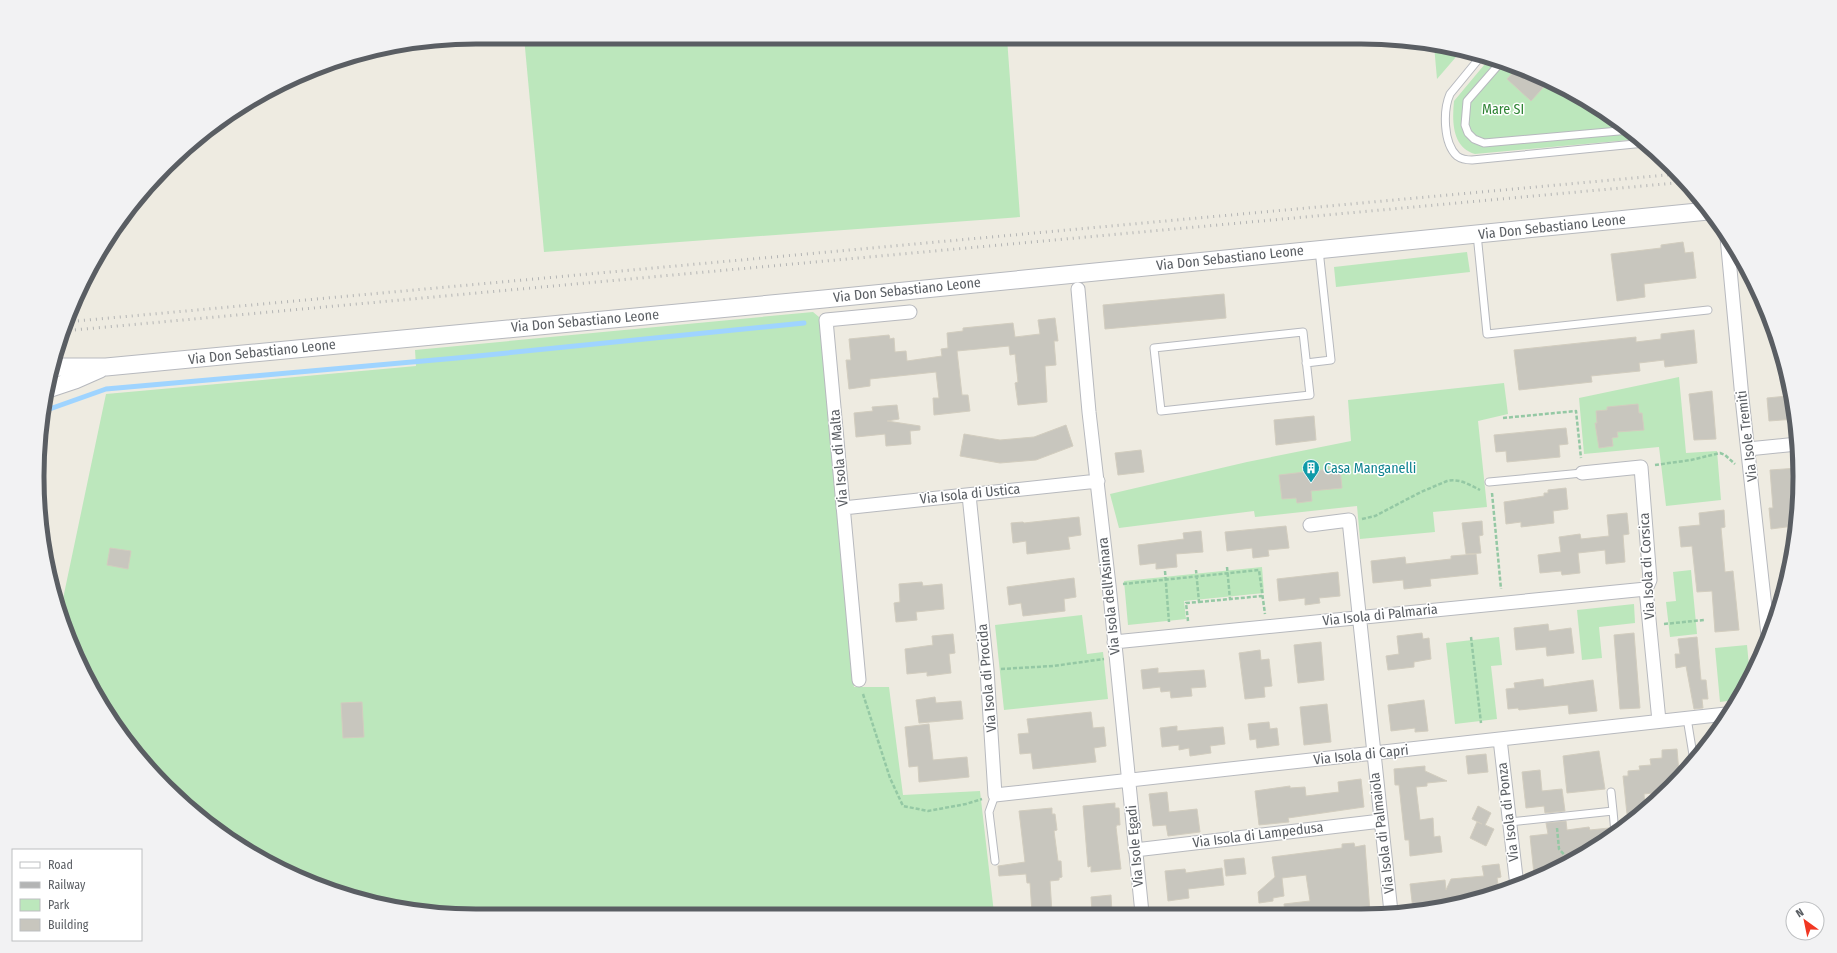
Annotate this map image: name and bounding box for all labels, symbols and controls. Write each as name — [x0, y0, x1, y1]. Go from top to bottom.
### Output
park label: Mare SI — [1482, 101, 1524, 118]
street label: Via Don Sebastiano Leone — [1477, 211, 1627, 243]
street label: Via Don Sebastiano Leone — [1155, 242, 1305, 274]
street label: Via Don Sebastiano Leone — [832, 274, 982, 306]
street label: Via Don Sebastiano Leone — [510, 306, 660, 336]
street label: Via Don Sebastiano Leone — [187, 336, 337, 368]
street label: Via Isole Tremiti — [1733, 390, 1761, 482]
street label: Via Isola di Malta — [826, 408, 852, 507]
building icon: Casa Manganelli — [1301, 458, 1321, 483]
place label: Casa Manganelli — [1324, 460, 1416, 477]
street label: Via Isola di Ustica — [919, 480, 1021, 508]
street label: Via Isola di Corsica — [1636, 512, 1658, 620]
street label: Via Isola dell'Asinara — [1094, 536, 1124, 656]
street label: Via Isola di Palmaria — [1322, 600, 1439, 630]
street label: Via Isola di Procida — [974, 623, 1000, 733]
street label: Via Isola di Capri — [1313, 742, 1409, 768]
street label: Via Isola di Ponza — [1493, 761, 1523, 863]
street label: Via Isola di Palmaiola — [1366, 771, 1398, 895]
street label: Via Isole Egadi — [1123, 804, 1147, 888]
street label: Via Isola di Lampedusa — [1192, 819, 1324, 851]
legend — [12, 849, 142, 941]
text: Road — [48, 858, 73, 872]
text: Railway — [48, 878, 86, 892]
text: Park — [48, 898, 70, 912]
north arrow — [1785, 901, 1825, 941]
text: N — [1794, 906, 1806, 920]
text: Building — [48, 918, 89, 932]

